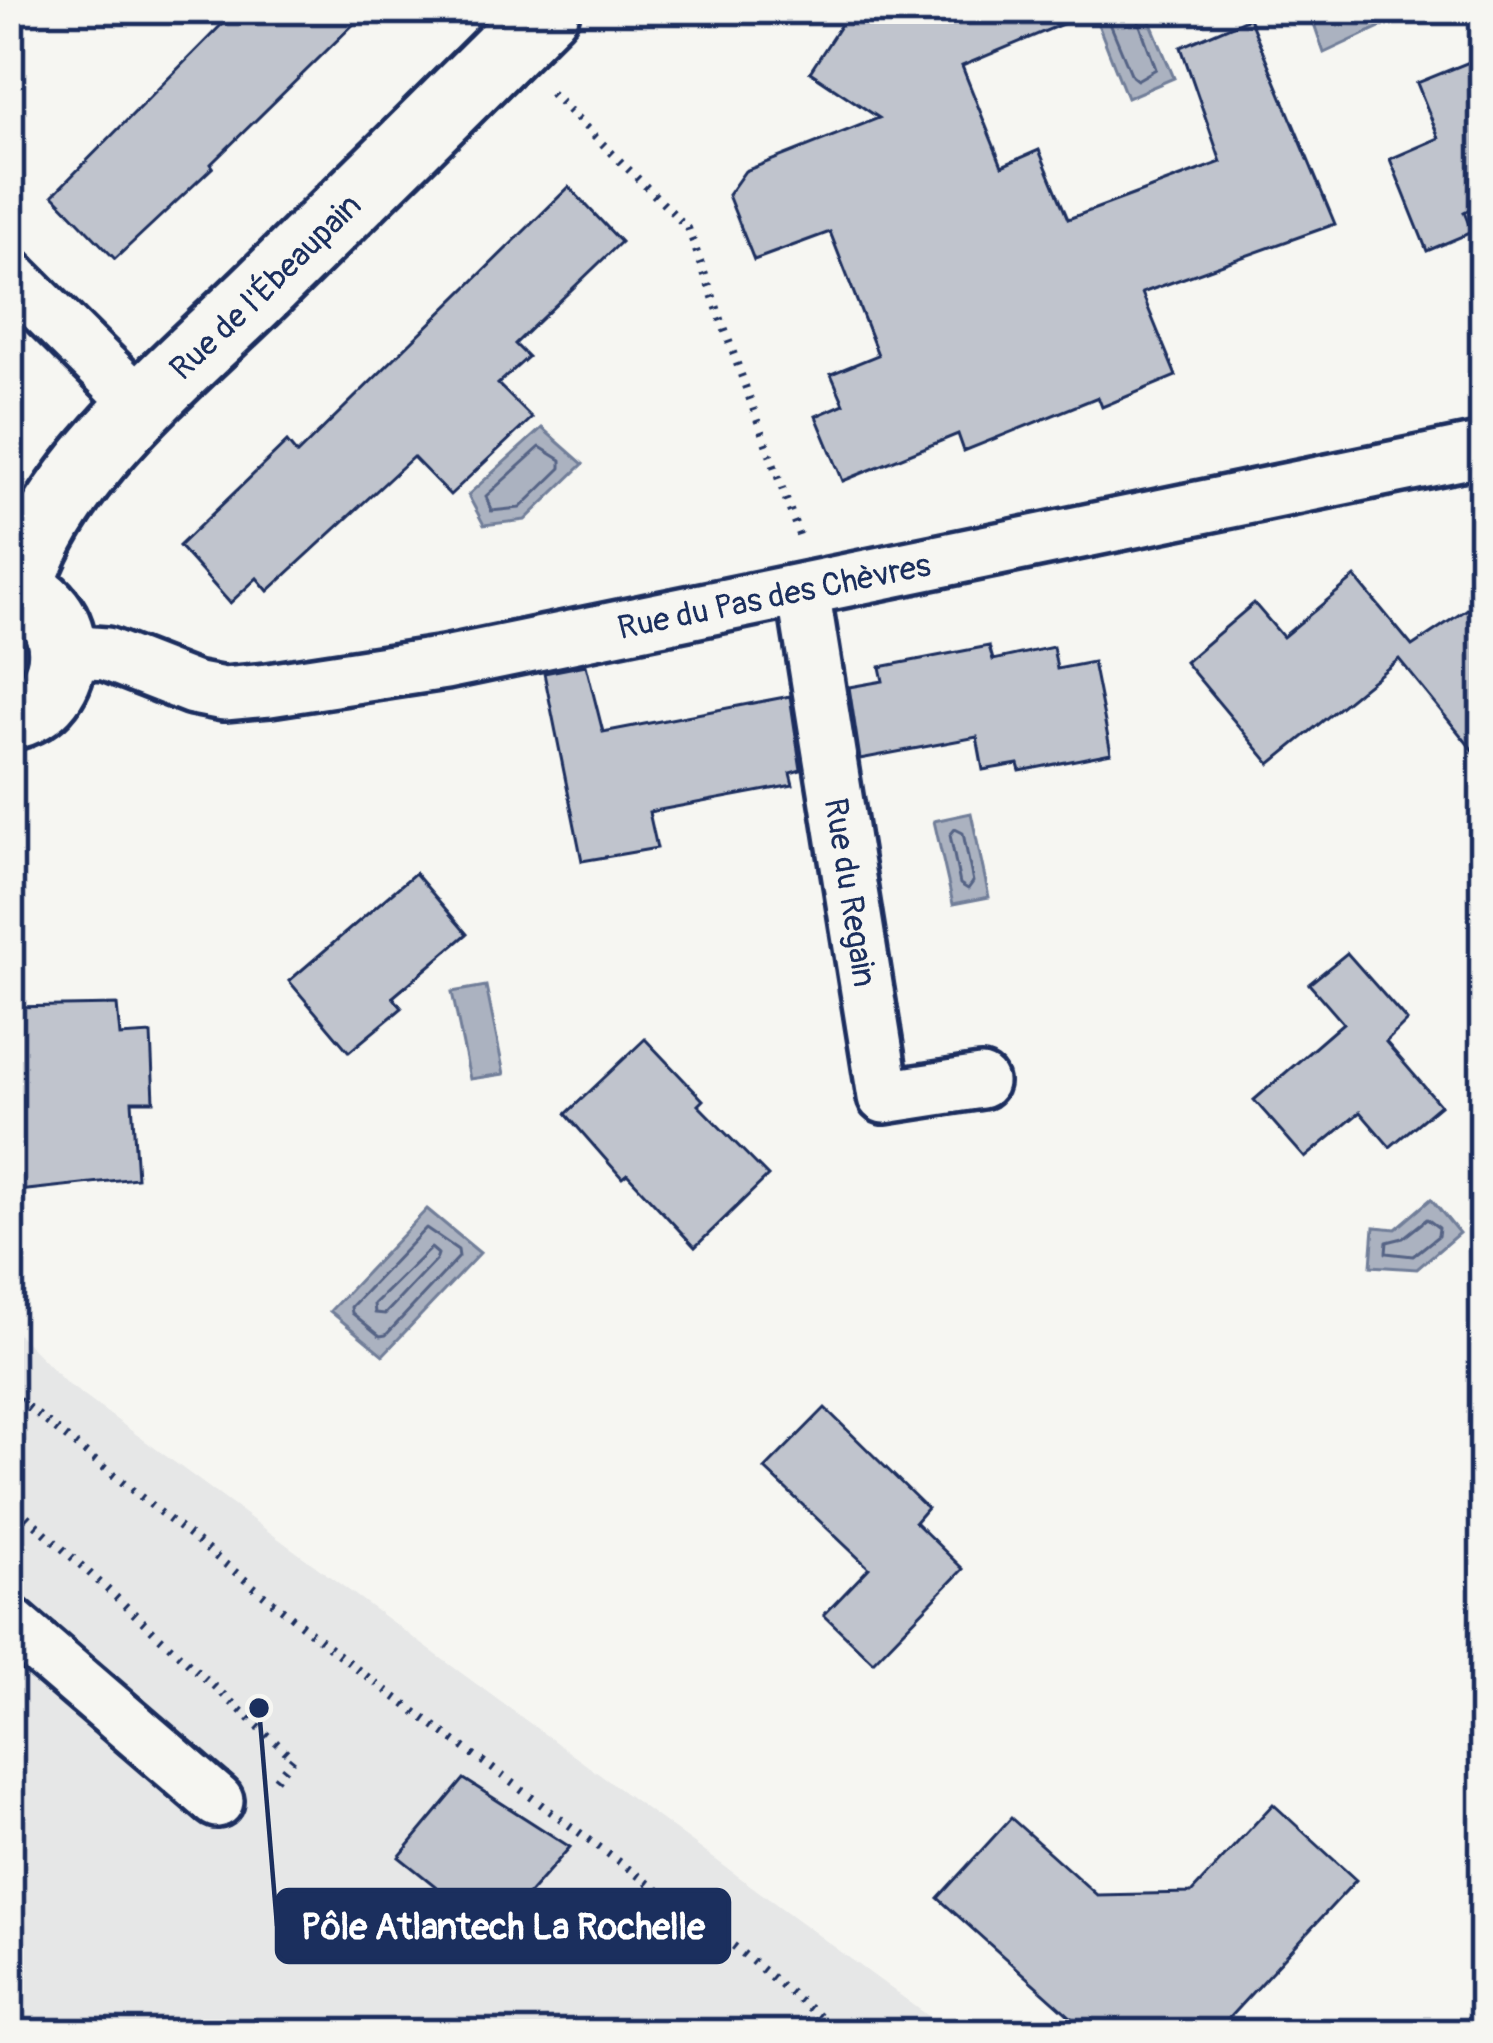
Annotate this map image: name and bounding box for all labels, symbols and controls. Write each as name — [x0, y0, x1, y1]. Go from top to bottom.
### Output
street label: Rue de l'Ébeaupain — [161, 185, 370, 389]
street label: Rue du Pas des Chèvres — [614, 544, 934, 649]
street label: Rue du Regain — [815, 795, 885, 990]
callout: Pôle Atlantech La Rochelle — [277, 1890, 729, 1962]
text: Pôle Atlantech La Rochelle — [301, 1905, 706, 1950]

